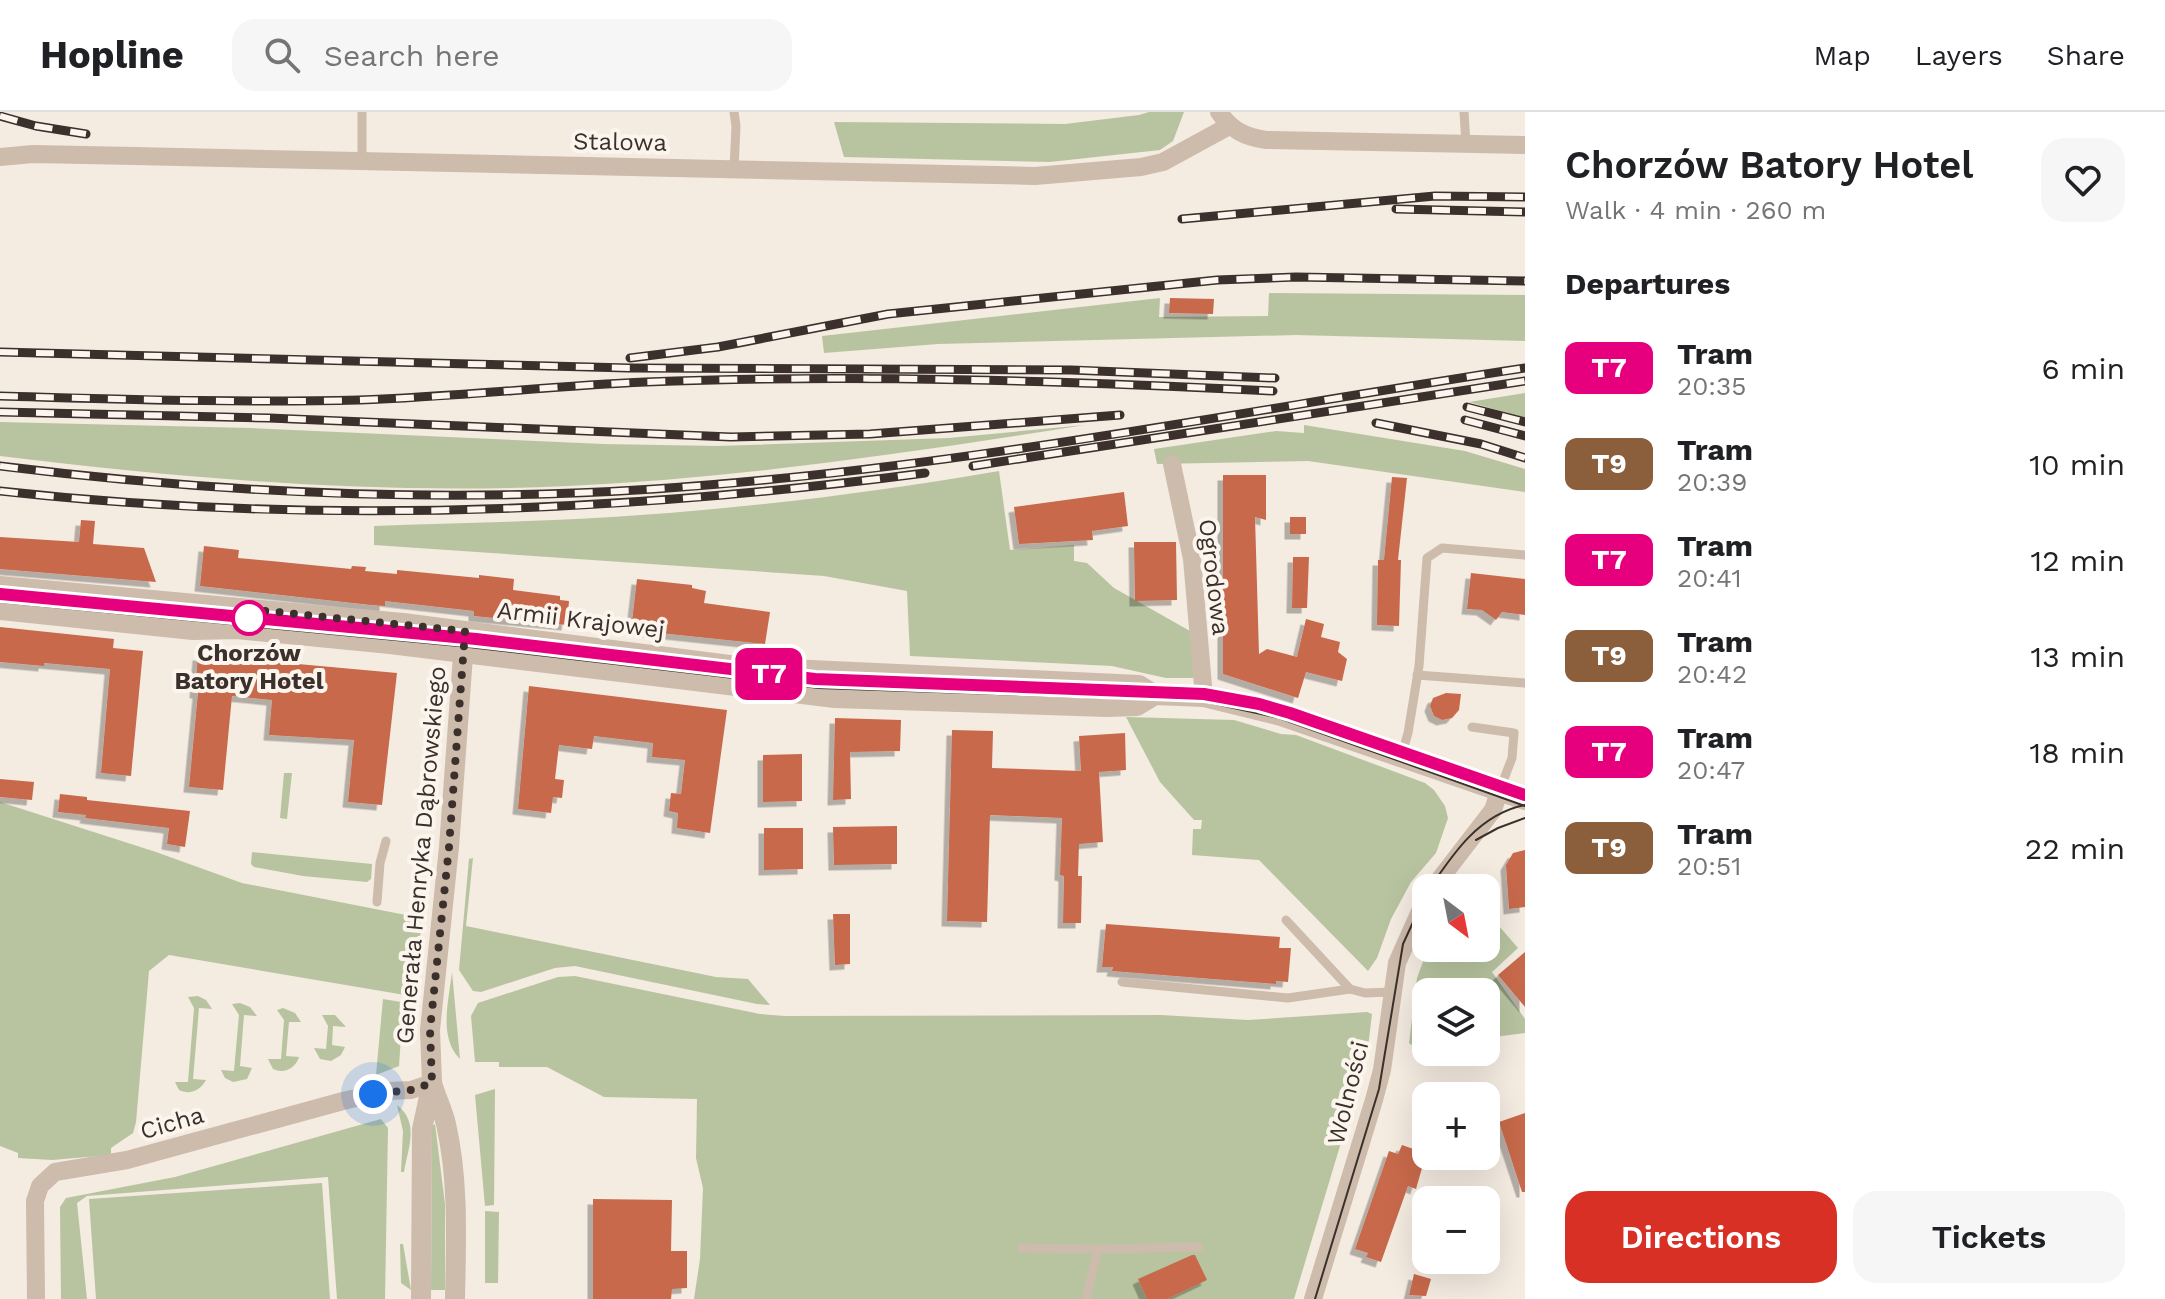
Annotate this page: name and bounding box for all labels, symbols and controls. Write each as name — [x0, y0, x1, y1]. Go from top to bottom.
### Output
search box — [232, 19, 792, 91]
text: Hopline — [40, 33, 184, 77]
icon: search — [260, 33, 304, 77]
text: Search here — [324, 38, 500, 73]
text: Map — [1814, 39, 1871, 72]
text: Layers — [1915, 39, 2003, 72]
text: Share — [2047, 39, 2125, 72]
street label: Stalowa — [573, 127, 667, 157]
button: heart — [2041, 138, 2125, 222]
text: Chorzów Batory Hotel — [1565, 143, 1973, 187]
text: Walk · 4 min · 260 m — [1565, 195, 1826, 225]
text: Departures — [1565, 266, 1730, 301]
text: Tram — [1677, 336, 1753, 371]
text: T7 — [1591, 351, 1627, 384]
text: 6 min — [2041, 351, 2125, 386]
text: 20:35 — [1677, 371, 1746, 401]
text: Tram — [1677, 432, 1753, 467]
text: T9 — [1591, 447, 1627, 480]
text: 10 min — [2029, 447, 2125, 482]
text: 20:39 — [1677, 467, 1747, 497]
street label: Ogrodowa — [1193, 517, 1235, 637]
text: Tram — [1677, 528, 1753, 563]
text: T7 — [1591, 543, 1627, 576]
text: 12 min — [2030, 543, 2125, 578]
text: 20:41 — [1677, 563, 1742, 593]
street label: Armii Krajowej — [496, 596, 666, 644]
marker: Chorzów Batory Hotel — [232, 601, 266, 635]
text: Tram — [1677, 624, 1753, 659]
place label: Chorzów Batory Hotel — [174, 639, 324, 695]
text: T9 — [1591, 639, 1627, 672]
text: 13 min — [2030, 639, 2125, 674]
line badge: T7 — [733, 648, 805, 700]
text: T7 — [751, 657, 787, 690]
text: 20:42 — [1677, 659, 1747, 689]
street label: Generała Henryka Dąbrowskiego — [391, 665, 451, 1045]
text: Tram — [1677, 720, 1753, 755]
text: T7 — [1591, 735, 1627, 768]
text: 18 min — [2029, 735, 2125, 770]
text: 20:47 — [1677, 755, 1745, 785]
text: Tram — [1677, 816, 1753, 851]
text: T9 — [1591, 831, 1627, 864]
text: 22 min — [2025, 831, 2125, 866]
text: 20:51 — [1677, 851, 1741, 881]
north arrow — [1412, 874, 1500, 962]
map controls — [1412, 874, 1500, 1274]
button: layers — [1412, 978, 1500, 1066]
street label: Wolności — [1322, 1038, 1374, 1148]
your location — [353, 1074, 393, 1114]
button: + — [1412, 1082, 1500, 1170]
street label: Cicha — [137, 1101, 207, 1145]
button: − — [1412, 1186, 1500, 1274]
button: Directions — [1565, 1191, 1837, 1283]
button: Tickets — [1853, 1191, 2125, 1283]

